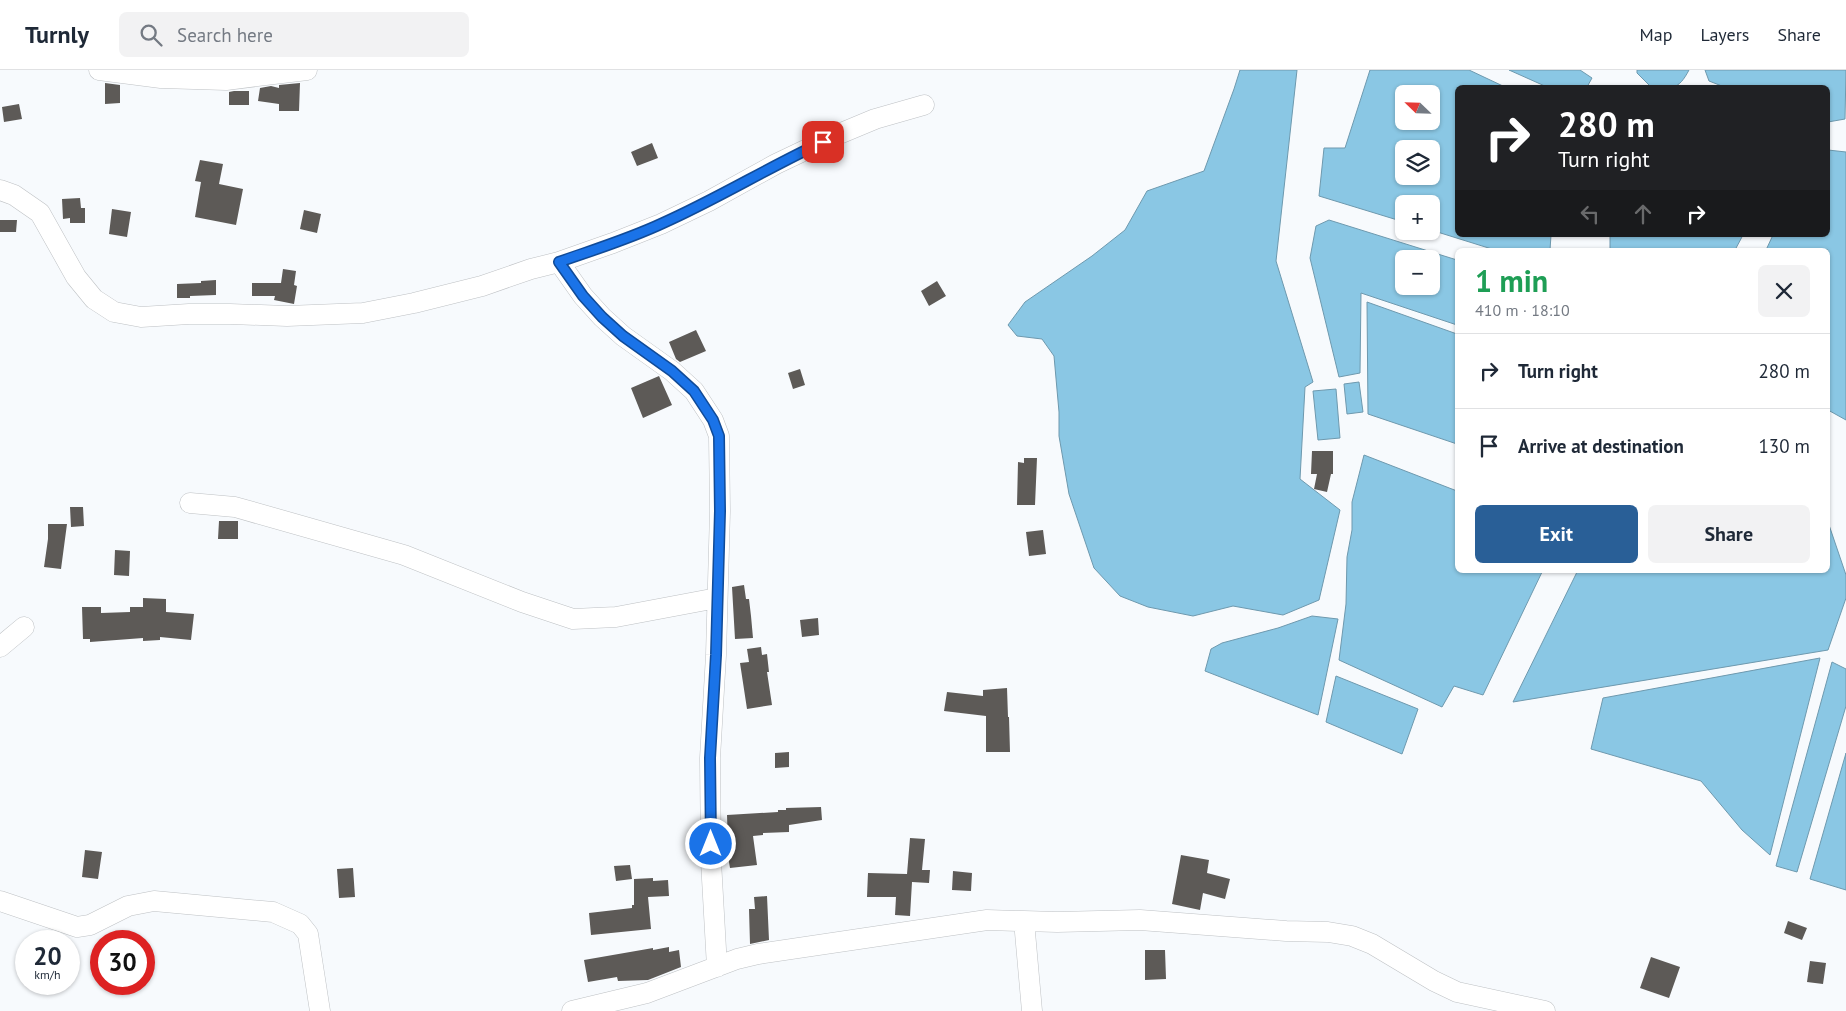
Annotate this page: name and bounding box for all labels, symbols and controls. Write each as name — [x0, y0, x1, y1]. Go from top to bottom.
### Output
search box — [119, 12, 469, 57]
text: Turnly — [25, 19, 89, 50]
icon: search — [137, 21, 165, 49]
text: Search here — [177, 23, 273, 47]
text: Map — [1640, 23, 1672, 46]
text: Layers — [1700, 23, 1749, 46]
text: Share — [1777, 23, 1821, 46]
north arrow — [1395, 85, 1440, 130]
map controls — [1395, 85, 1440, 295]
text: 280 m — [1558, 101, 1655, 147]
icon: right — [1475, 105, 1540, 170]
pin — [802, 121, 844, 163]
icon: arrive — [809, 128, 837, 156]
button: layers — [1395, 140, 1440, 185]
text: Turn right — [1558, 145, 1650, 173]
button: + — [1395, 195, 1440, 240]
icon: left — [1576, 200, 1604, 228]
icon: ahead — [1629, 200, 1657, 228]
icon: right — [1682, 200, 1710, 228]
button: − — [1395, 250, 1440, 295]
text: 1 min — [1475, 261, 1548, 300]
button: close — [1758, 265, 1810, 317]
text: 410 m · 18:10 — [1475, 300, 1570, 320]
icon: right — [1475, 357, 1503, 385]
text: Turn right — [1518, 359, 1598, 383]
text: 280 m — [1758, 359, 1810, 383]
icon: arrive — [1475, 432, 1503, 460]
text: Arrive at destination — [1518, 434, 1684, 458]
text: 130 m — [1758, 434, 1810, 458]
button: Exit — [1475, 505, 1638, 563]
button: Share — [1648, 505, 1810, 563]
position arrow — [684, 817, 736, 869]
speed limit sign: 30 — [90, 930, 155, 995]
text: 20 — [33, 940, 62, 972]
text: km/h — [34, 967, 61, 982]

